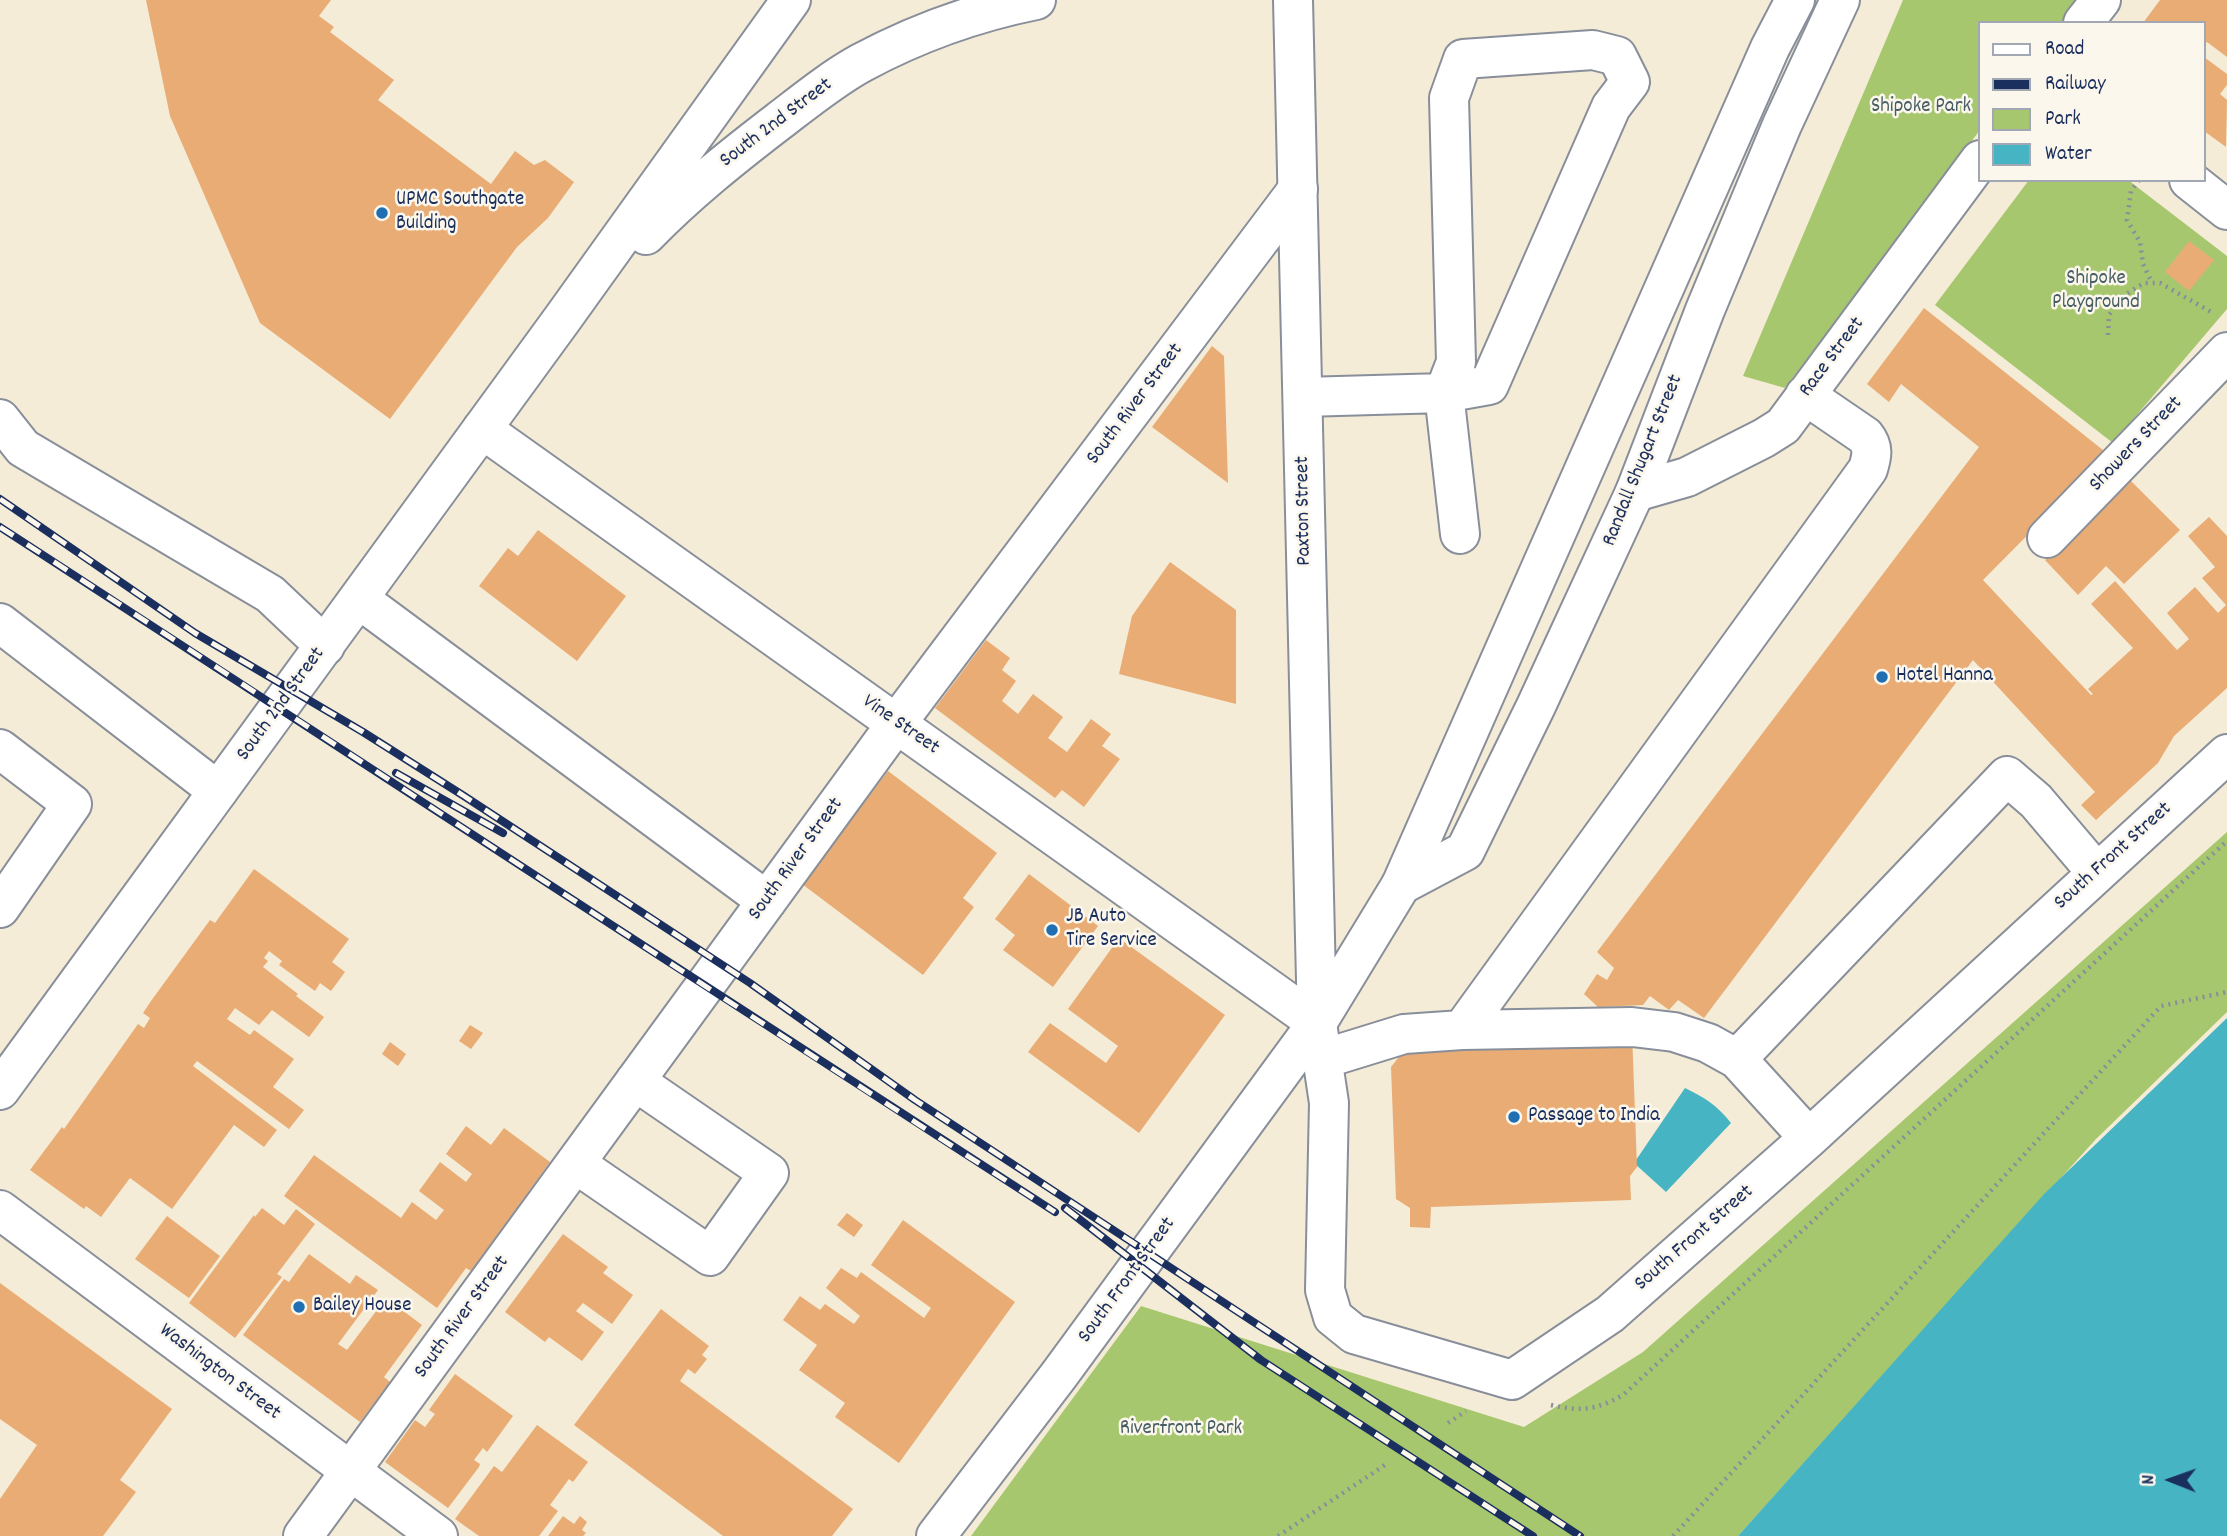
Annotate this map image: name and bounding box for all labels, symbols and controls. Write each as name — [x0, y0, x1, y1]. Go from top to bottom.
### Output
legend — [1979, 21, 2206, 182]
text: Road — [2045, 35, 2084, 65]
text: Railway — [2045, 70, 2106, 100]
street label: South 2nd Street — [716, 73, 838, 175]
park label: Shipoke Park — [1871, 95, 1971, 121]
text: Park — [2045, 105, 2081, 135]
text: Water — [2045, 140, 2092, 170]
place label: UPMC Southgate Building — [396, 188, 524, 238]
marker: UPMC Southgate Building — [374, 205, 390, 221]
park label: Shipoke Playground — [2052, 267, 2140, 317]
street label: Race Street — [1795, 313, 1871, 403]
street label: South River Street — [1082, 339, 1190, 471]
street label: Randall Shugart Street — [1598, 372, 1690, 550]
street label: Showers Street — [2085, 392, 2189, 498]
street label: Paxton Street — [1291, 456, 1319, 566]
street label: South 2nd Street — [232, 643, 332, 767]
place label: Hotel Hanna — [1896, 664, 1993, 690]
marker: Hotel Hanna — [1874, 669, 1890, 685]
street label: Vine Street — [856, 690, 944, 762]
street label: South River Street — [744, 794, 850, 926]
street label: South Front Street — [2050, 798, 2178, 916]
place label: JB Auto Tire Service — [1066, 905, 1157, 955]
marker: JB Auto Tire Service — [1044, 922, 1060, 938]
place label: Passage to India — [1528, 1104, 1660, 1130]
marker: Passage to India — [1506, 1109, 1522, 1125]
street label: South Front Street — [1630, 1180, 1760, 1298]
street label: South Front Street — [1074, 1213, 1182, 1349]
street label: South River Street — [410, 1252, 516, 1384]
place label: Bailey House — [313, 1294, 411, 1320]
marker: Bailey House — [291, 1299, 307, 1315]
street label: Washington Street — [153, 1319, 285, 1427]
park label: Riverfront Park — [1120, 1417, 1242, 1443]
north arrow — [2136, 1445, 2206, 1515]
text: N — [2136, 1475, 2163, 1485]

